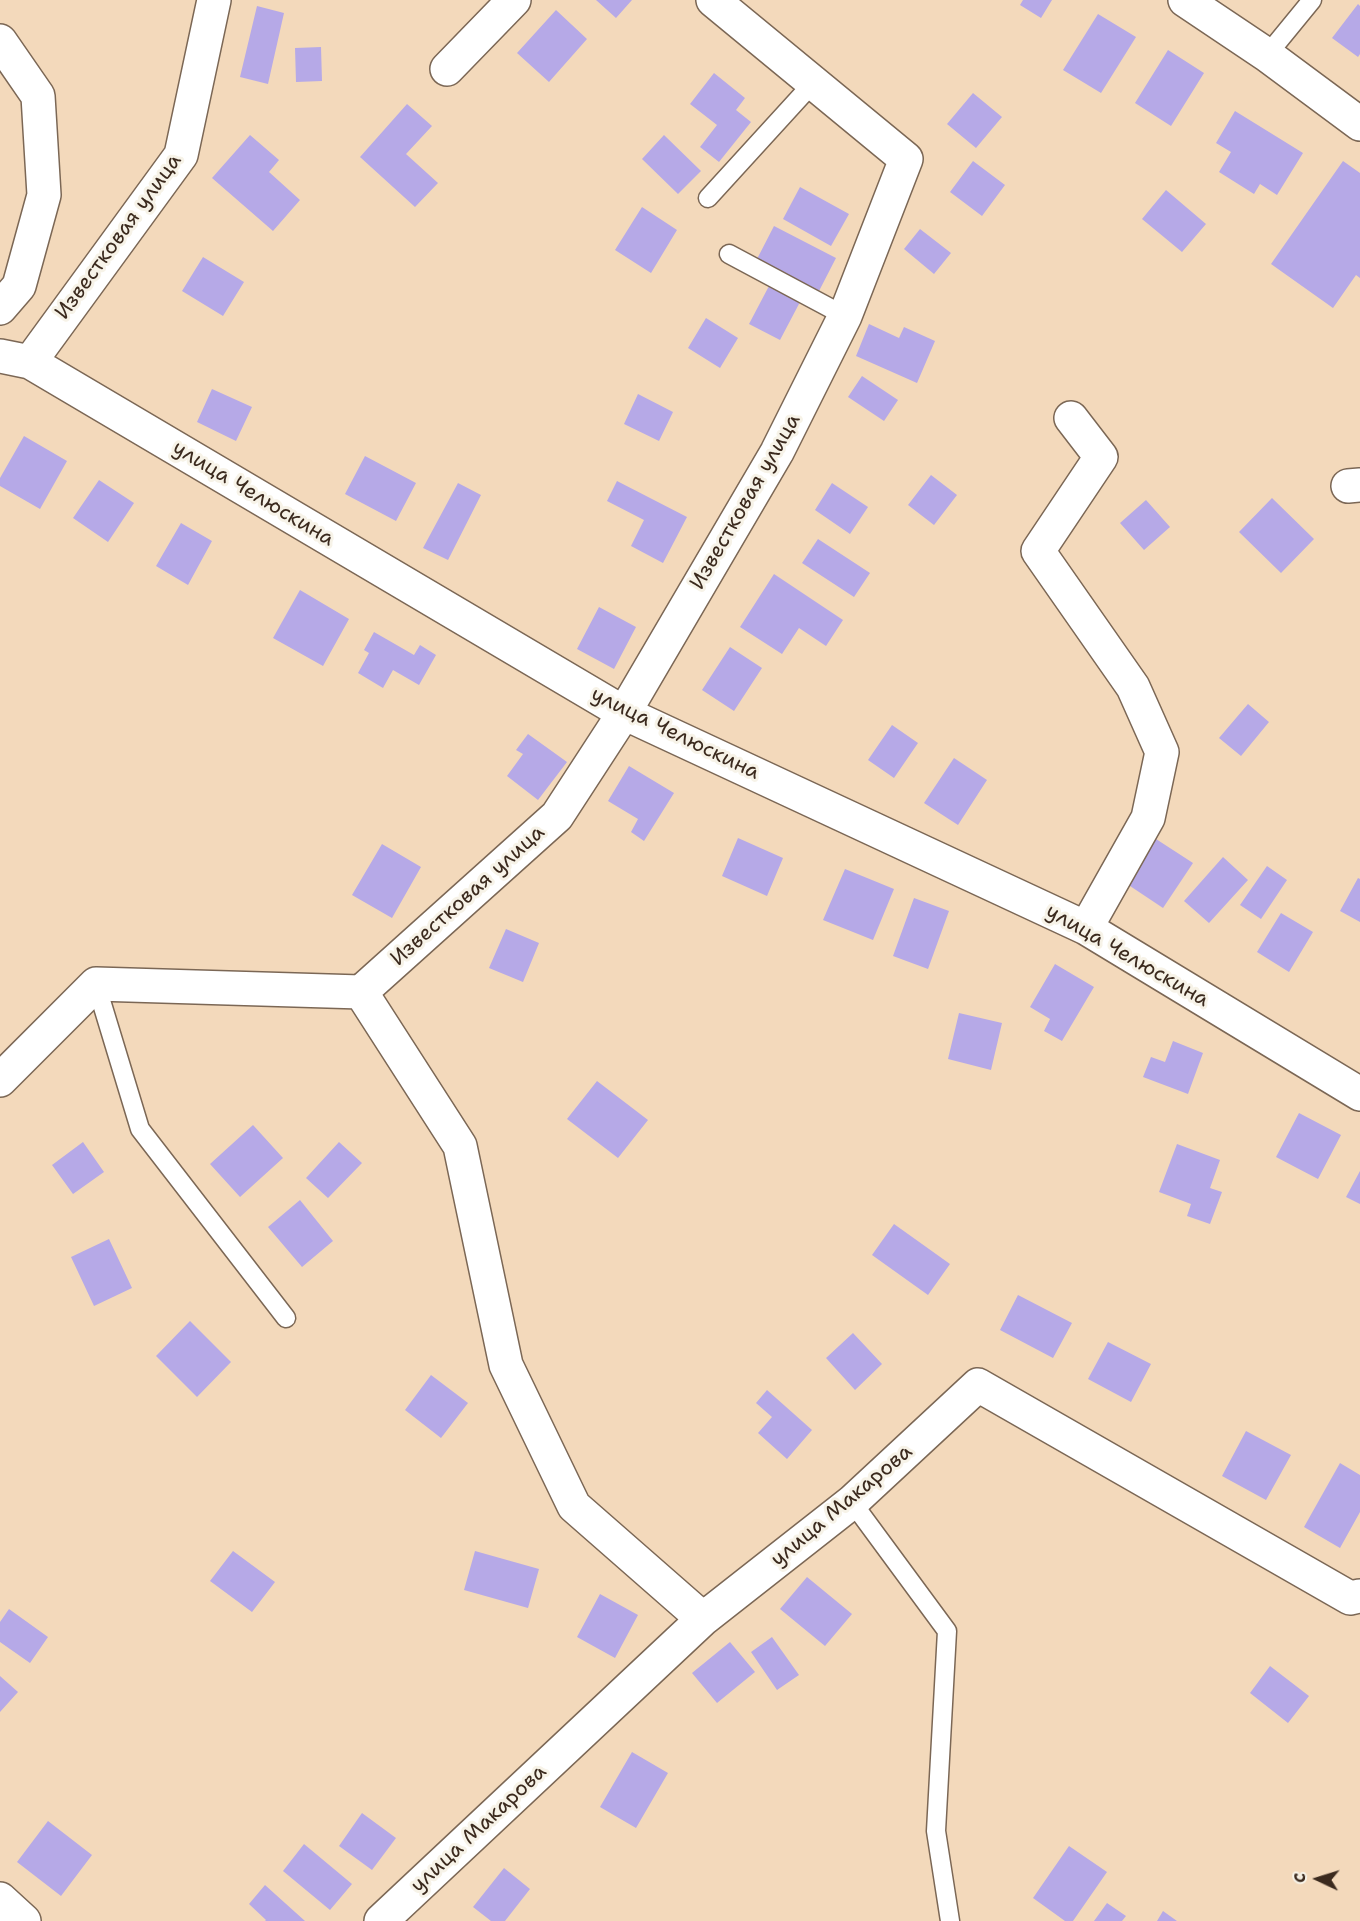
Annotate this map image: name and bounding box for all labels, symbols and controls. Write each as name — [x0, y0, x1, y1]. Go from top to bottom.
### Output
street label: Известковая улица — [50, 149, 188, 325]
street label: Известковая улица — [685, 410, 807, 594]
street label: улица Челюскина — [168, 436, 338, 552]
street label: улица Челюскина — [587, 682, 763, 786]
street label: Известковая улица — [386, 820, 550, 972]
street label: улица Челюскина — [1041, 899, 1213, 1013]
street label: улица Макарова — [766, 1440, 918, 1572]
street label: улица Макарова — [406, 1760, 552, 1898]
north arrow — [1288, 1849, 1348, 1909]
text: С — [1289, 1872, 1310, 1883]

